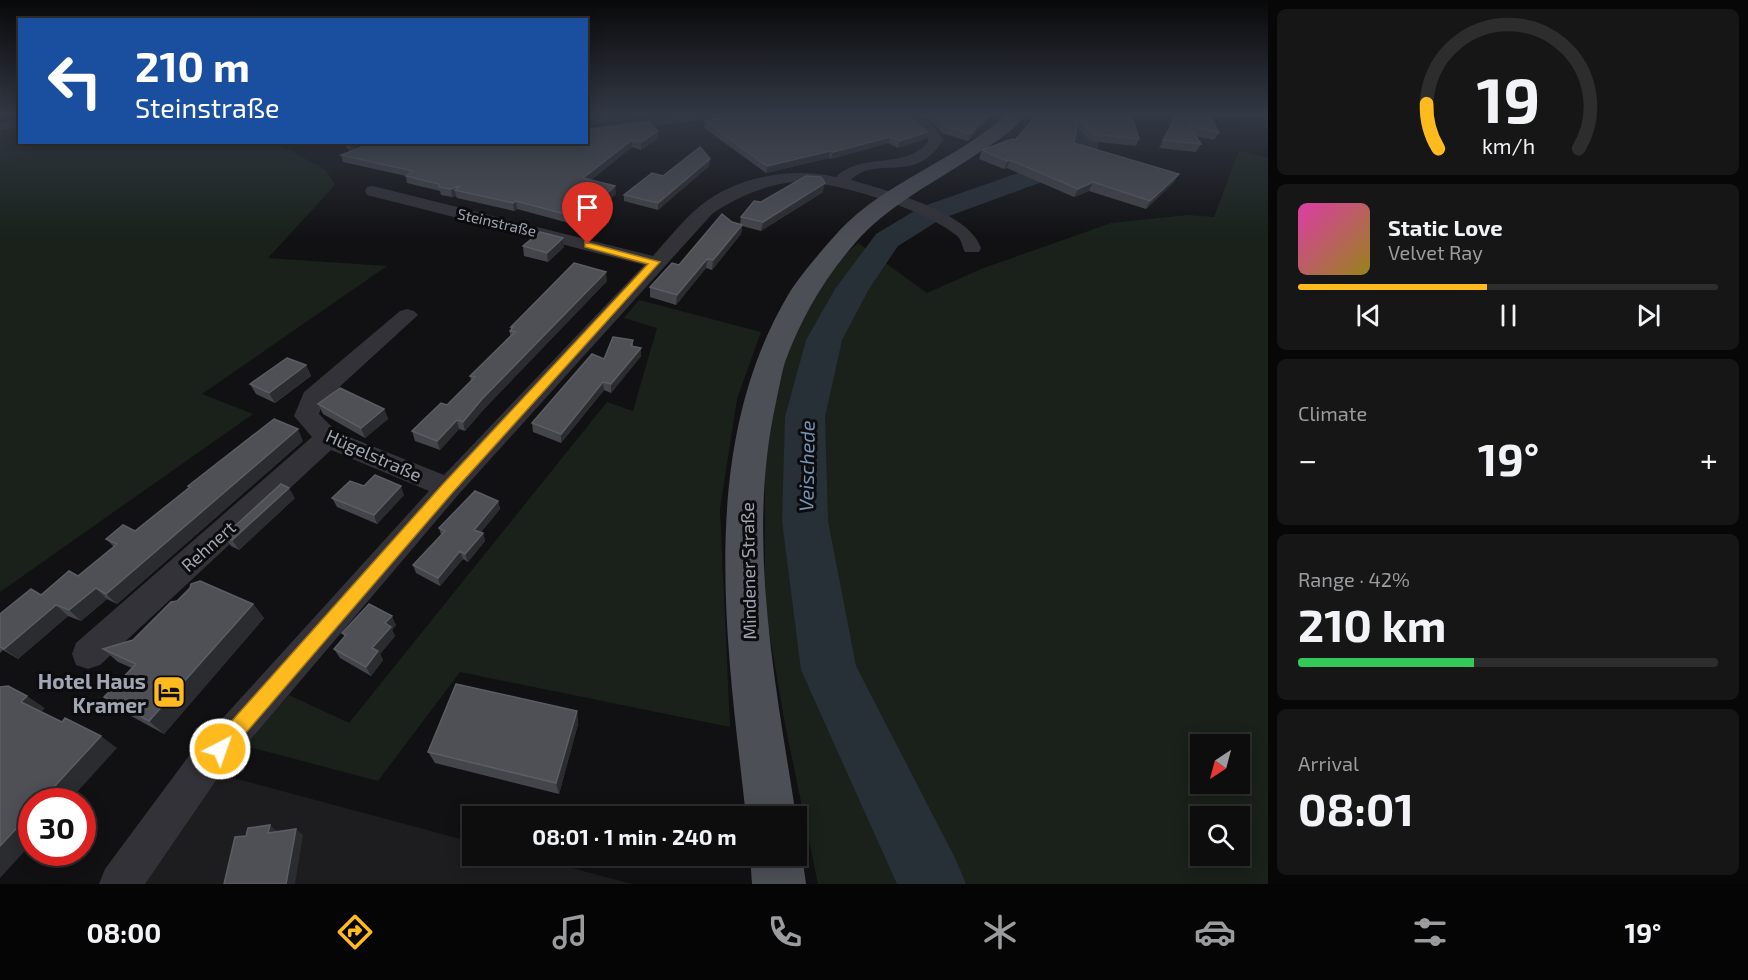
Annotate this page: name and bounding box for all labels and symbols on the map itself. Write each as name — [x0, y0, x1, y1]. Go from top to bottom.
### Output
pin — [562, 182, 613, 244]
street label: Steinstraße — [456, 204, 538, 240]
water label: Veischede — [793, 420, 819, 512]
street label: Hügelstraße — [323, 424, 425, 486]
street label: Mindener Straße — [736, 502, 760, 640]
street label: Rehnert — [176, 516, 240, 576]
place label: Hotel Haus Kramer — [38, 668, 146, 717]
hotel icon: Hotel Haus Kramer — [151, 674, 187, 710]
position arrow — [188, 717, 252, 781]
north arrow — [1190, 734, 1250, 794]
speed limit sign: 30 — [18, 788, 96, 866]

